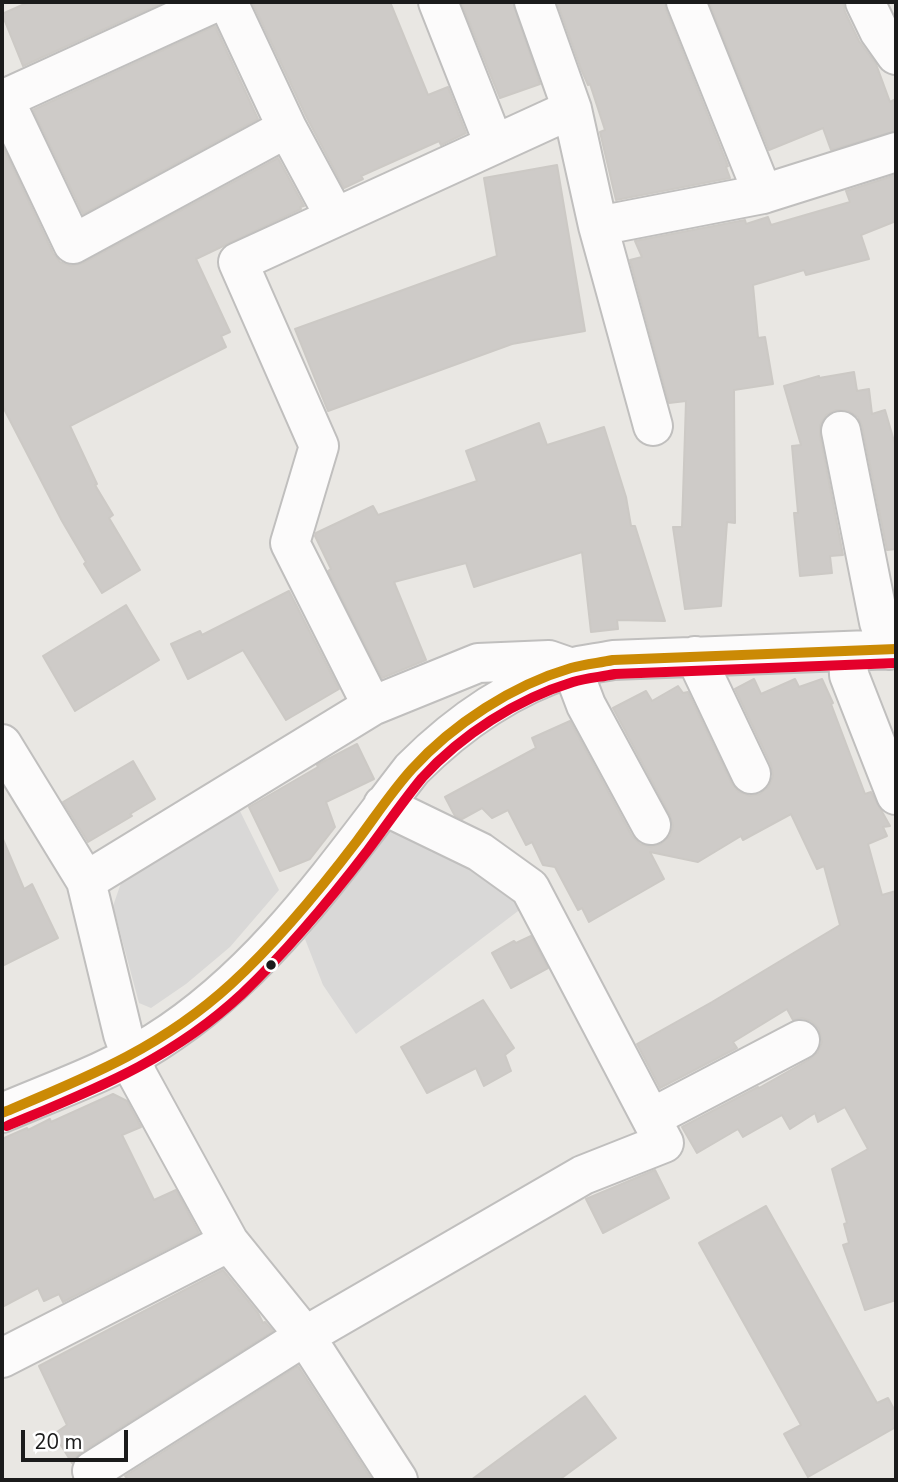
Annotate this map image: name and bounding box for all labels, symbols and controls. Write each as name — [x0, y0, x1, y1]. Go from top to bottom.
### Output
unlabelled marker — [264, 958, 278, 972]
scale bar — [24, 1416, 131, 1460]
text: 20 m — [34, 1428, 83, 1456]

